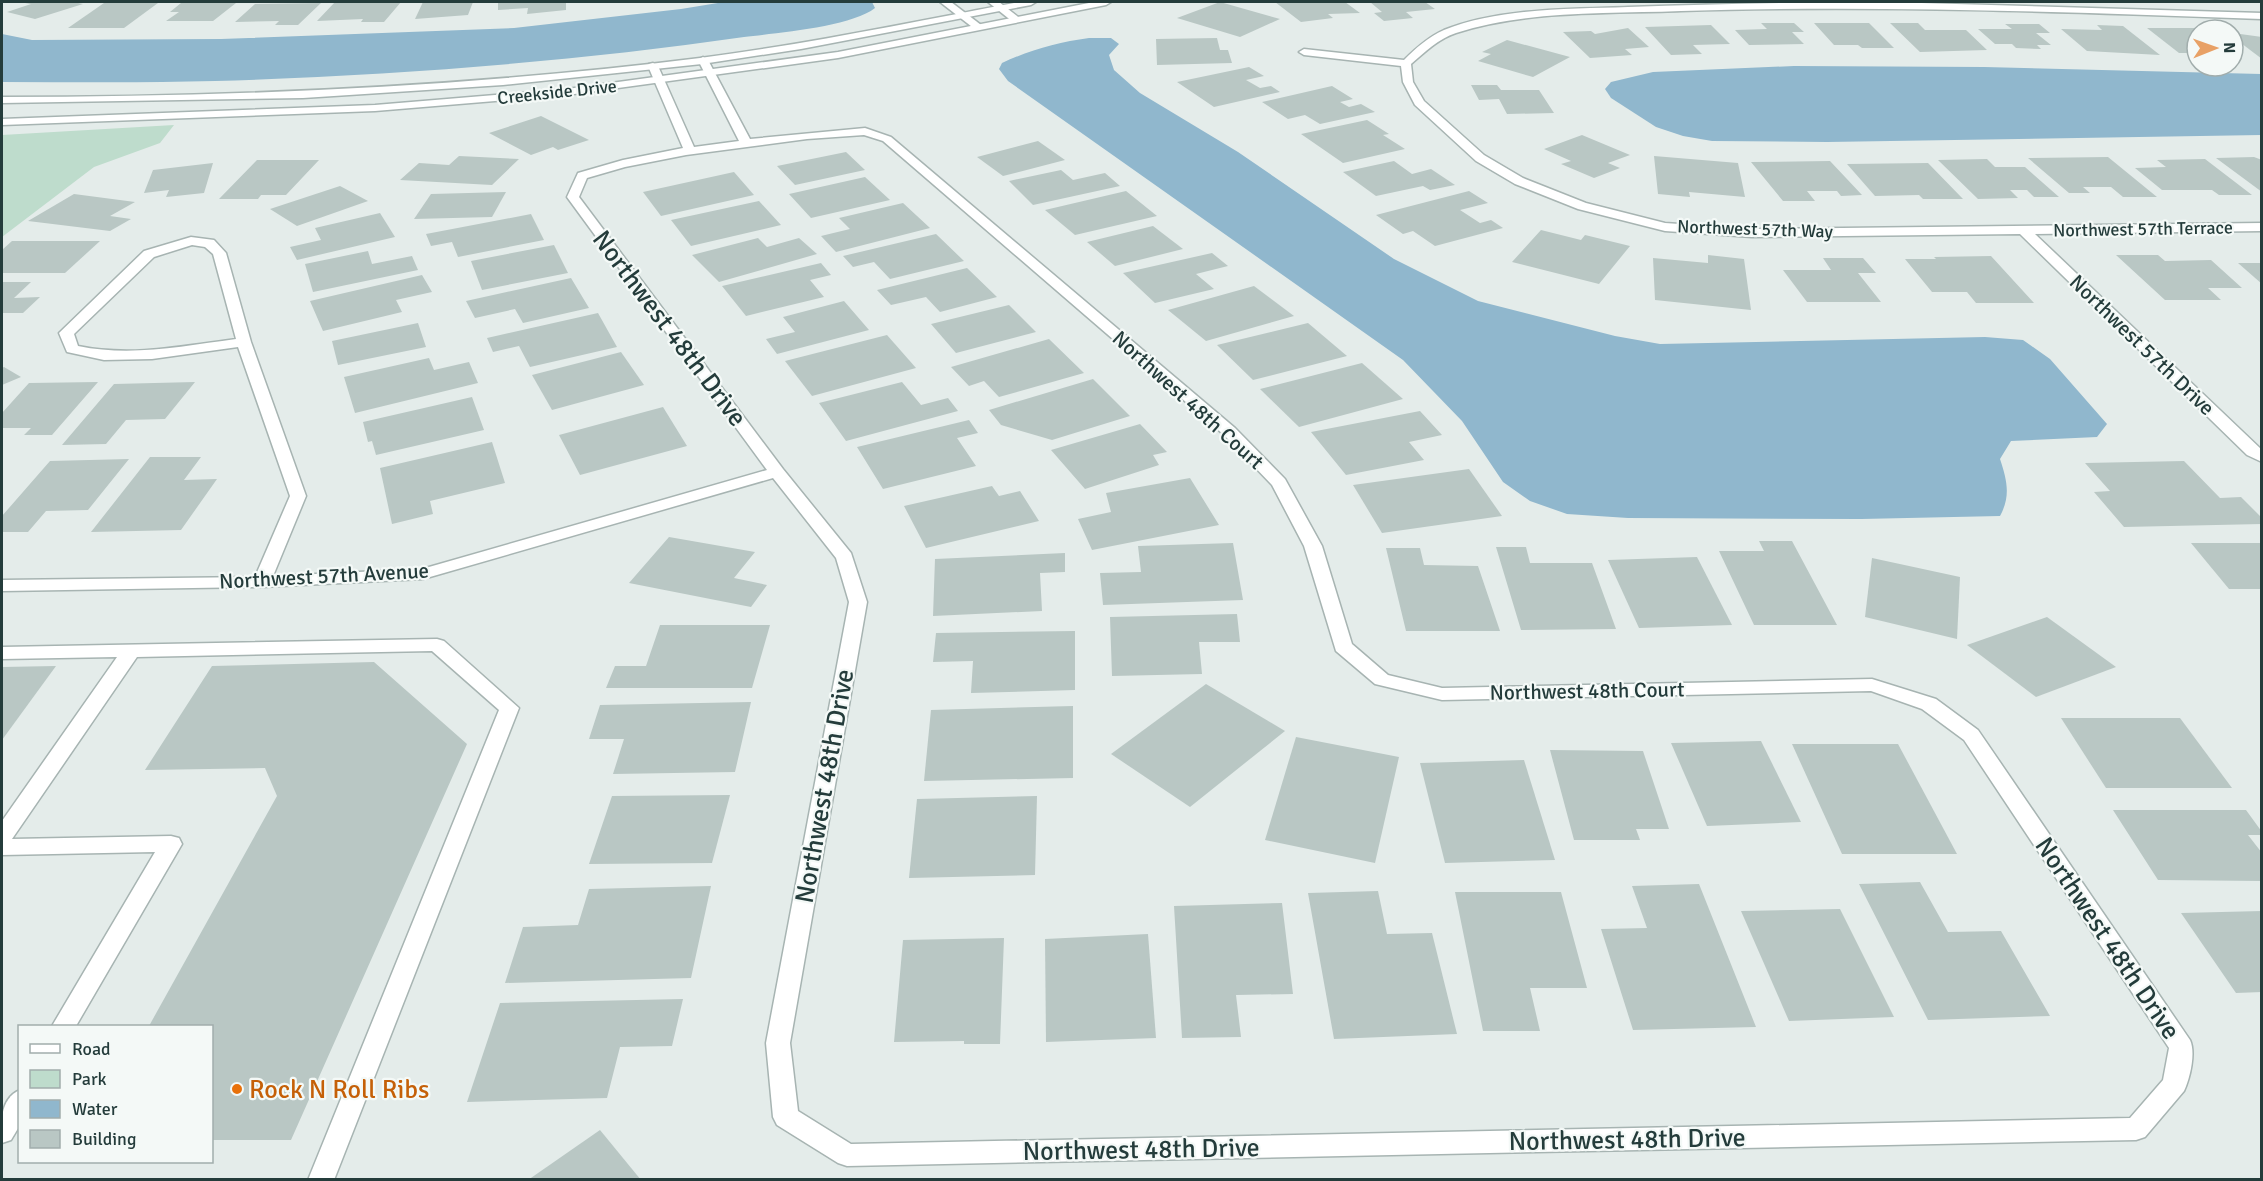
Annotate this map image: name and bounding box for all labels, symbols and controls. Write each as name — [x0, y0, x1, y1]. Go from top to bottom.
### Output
north arrow — [2185, 18, 2245, 78]
text: N — [2219, 42, 2239, 53]
street label: Creekside Drive — [496, 75, 618, 109]
street label: Northwest 57th Way — [1677, 215, 1834, 243]
street label: Northwest 57th Terrace — [2053, 216, 2233, 242]
street label: Northwest 48th Drive — [585, 224, 753, 433]
street label: Northwest 57th Drive — [2064, 269, 2220, 421]
street label: Northwest 48th Court — [1107, 325, 1269, 475]
street label: Northwest 57th Avenue — [218, 558, 430, 594]
street label: Northwest 48th Drive — [789, 667, 861, 906]
street label: Northwest 48th Court — [1489, 676, 1685, 706]
street label: Northwest 48th Drive — [2028, 831, 2187, 1046]
legend — [18, 1025, 213, 1163]
text: Road — [72, 1038, 111, 1060]
text: Park — [72, 1068, 107, 1090]
place label: Rock N Roll Ribs — [249, 1074, 429, 1106]
marker: Rock N Roll Ribs — [230, 1082, 244, 1096]
text: Water — [72, 1098, 118, 1120]
street label: Northwest 48th Drive — [1508, 1122, 1746, 1158]
text: Building — [72, 1128, 136, 1150]
street label: Northwest 48th Drive — [1022, 1132, 1260, 1168]

